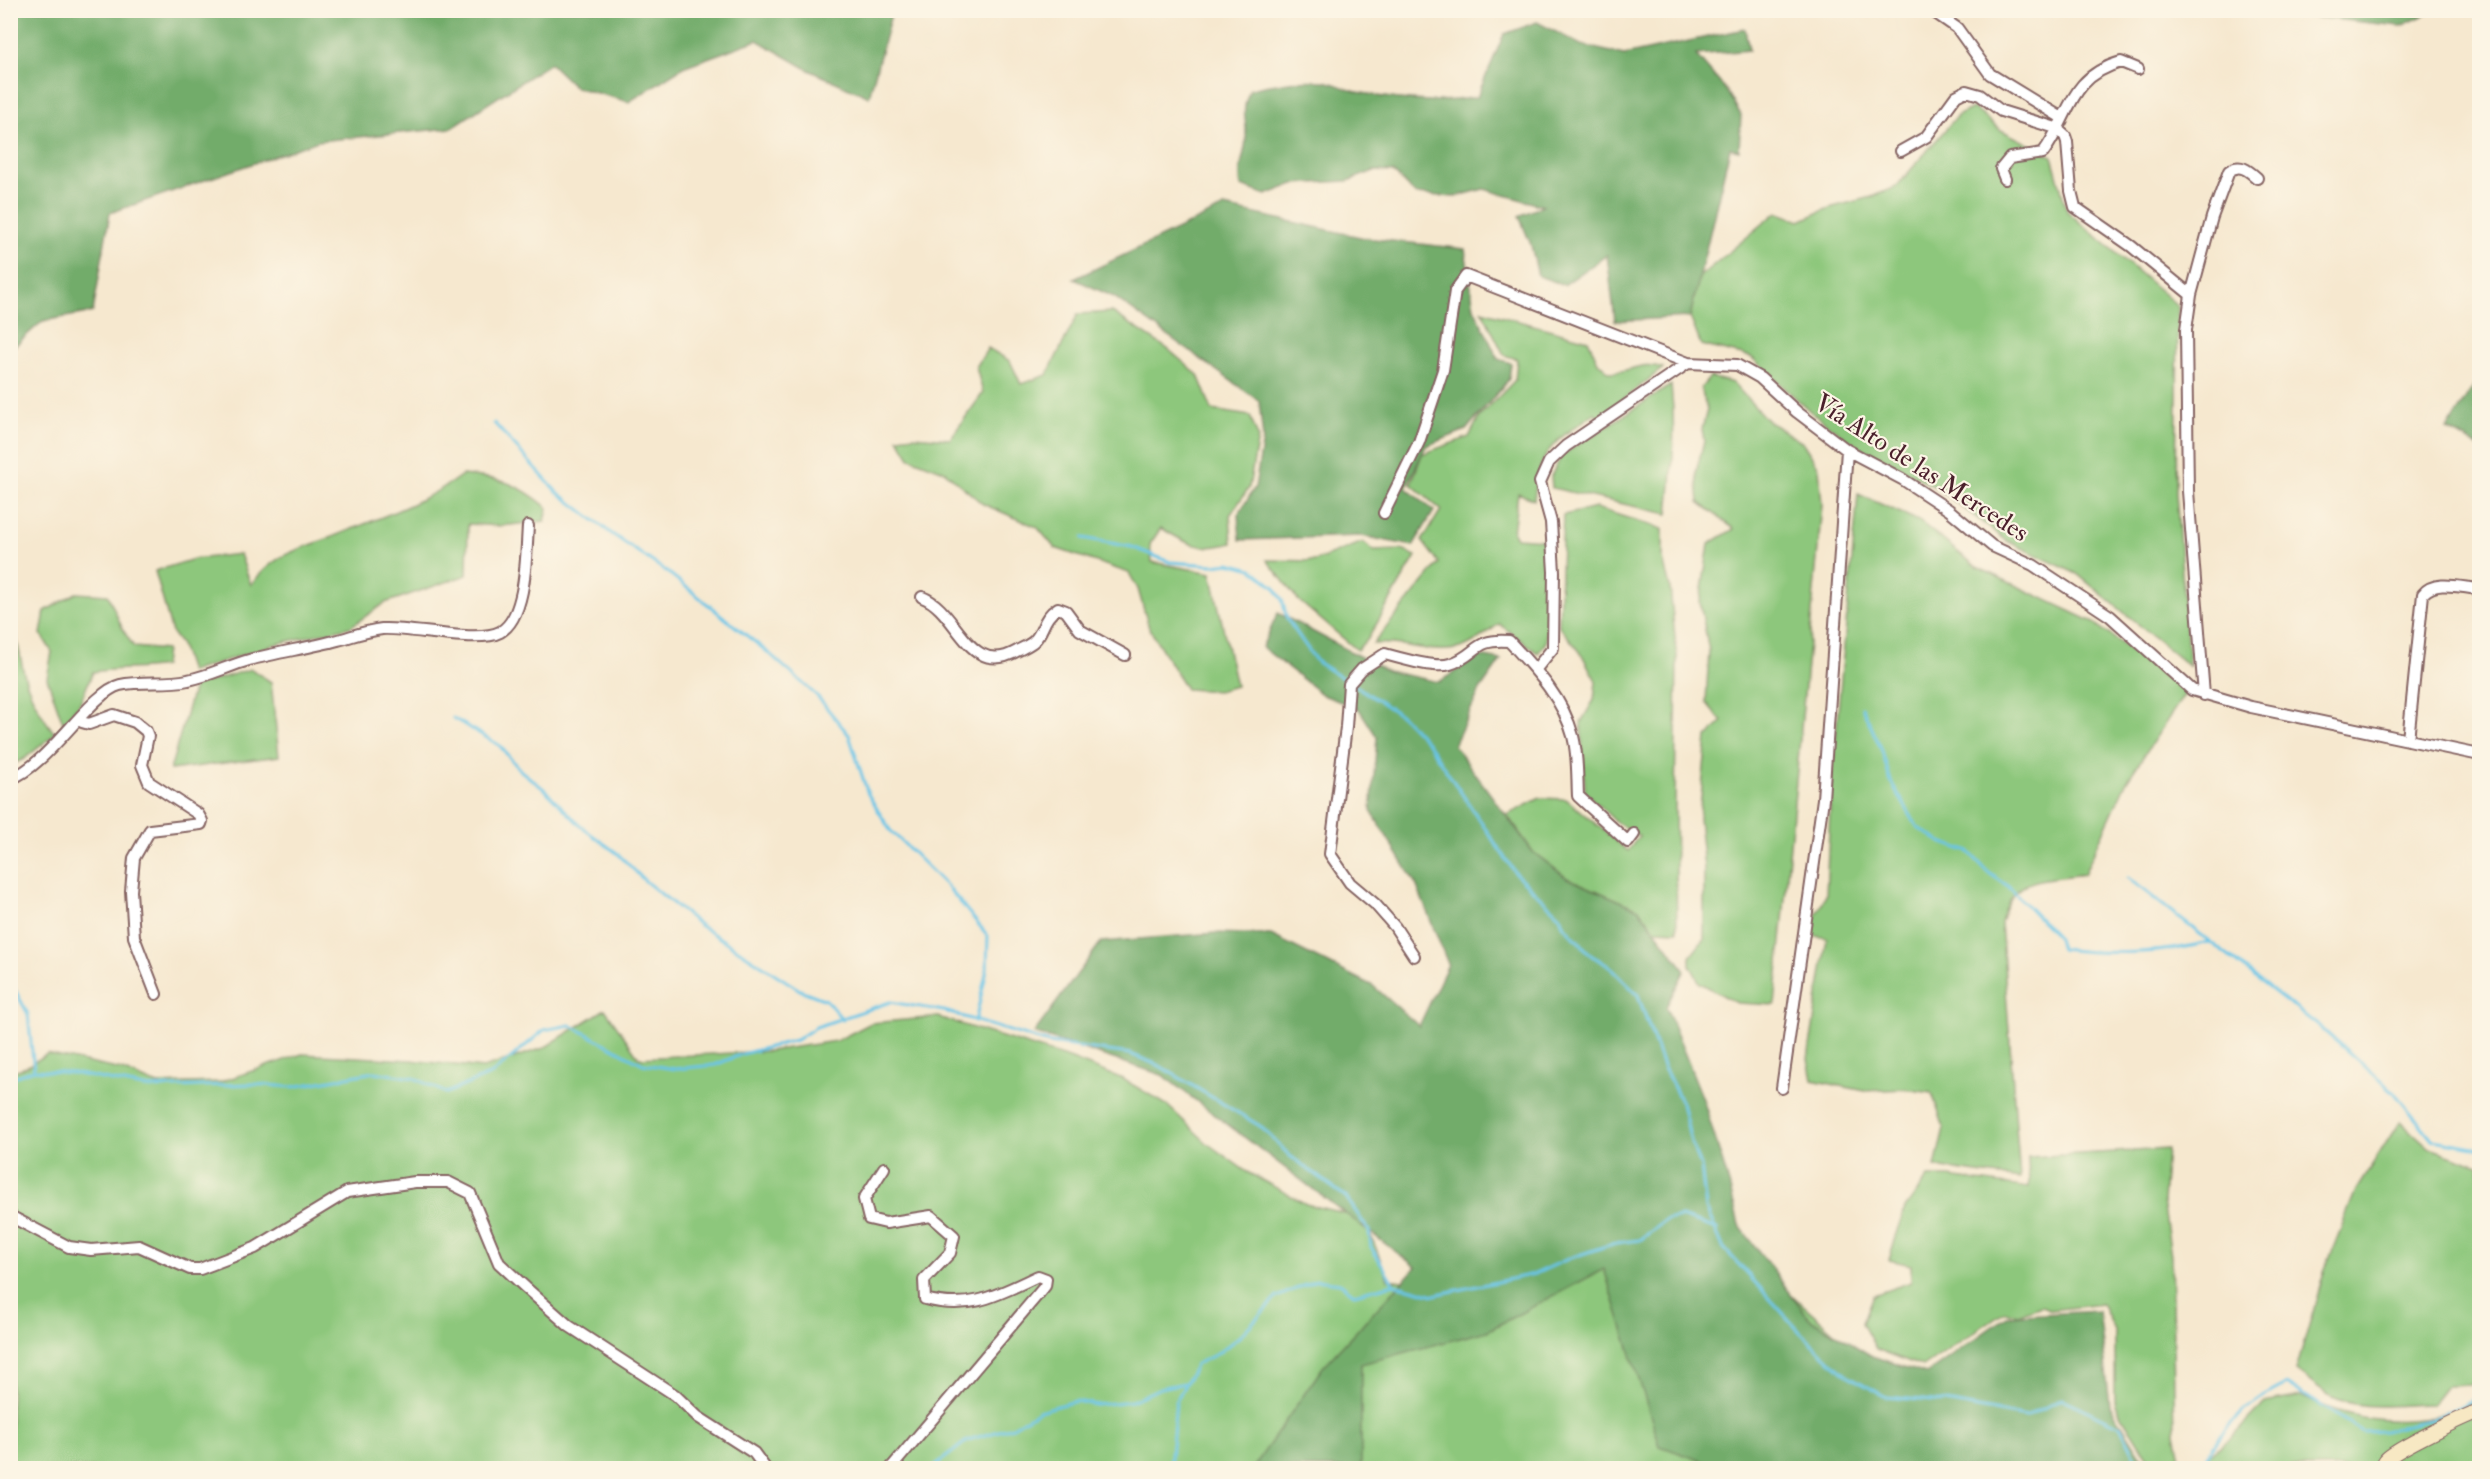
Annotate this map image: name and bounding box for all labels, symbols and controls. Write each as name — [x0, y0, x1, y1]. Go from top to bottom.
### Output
street label: Vía Alto de las Mercedes — [1808, 387, 2035, 549]

